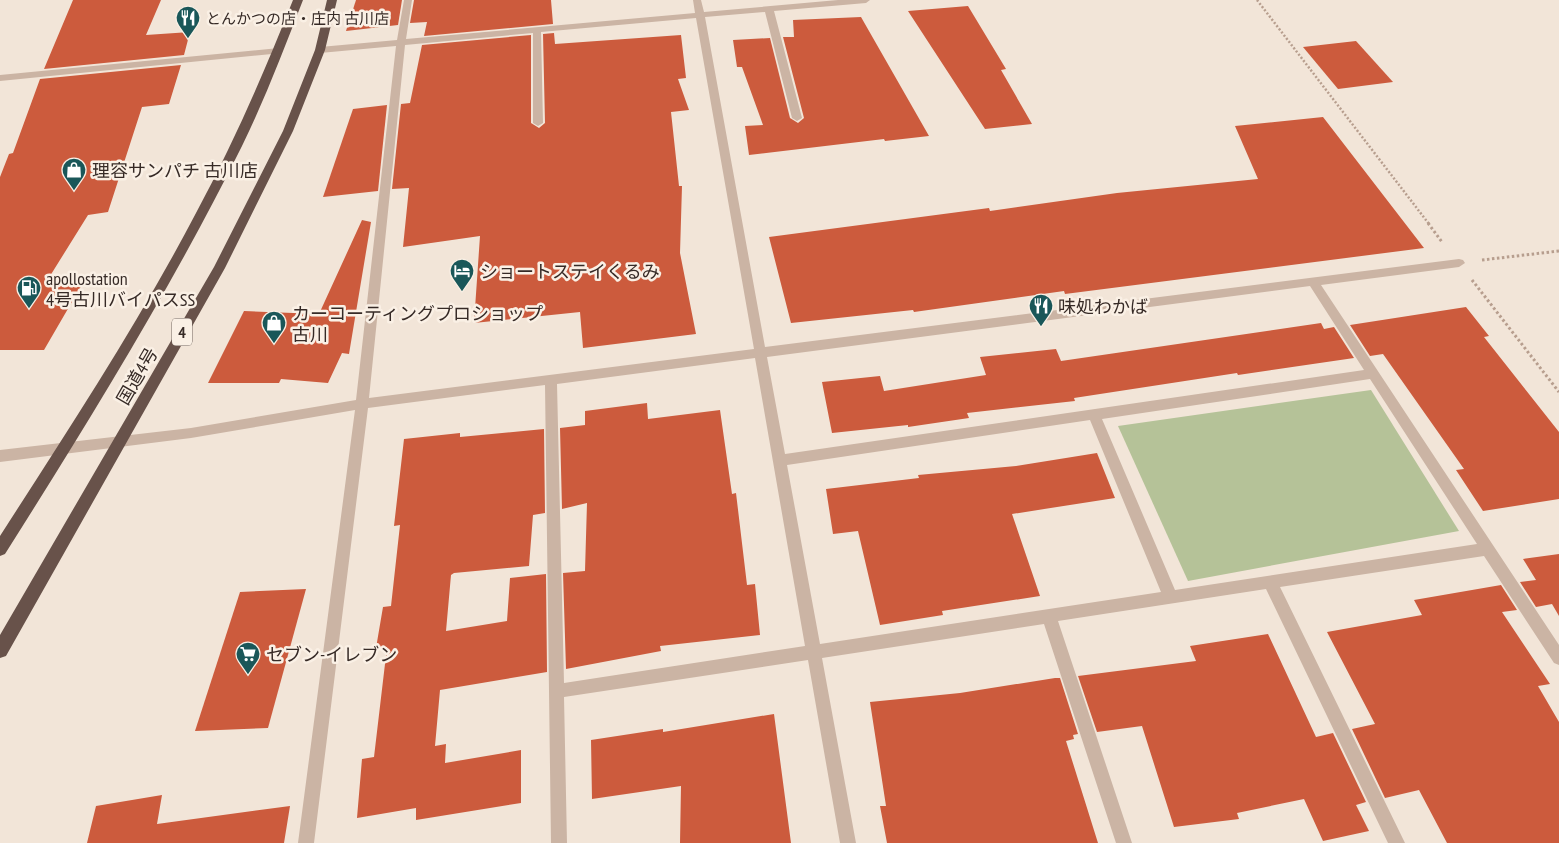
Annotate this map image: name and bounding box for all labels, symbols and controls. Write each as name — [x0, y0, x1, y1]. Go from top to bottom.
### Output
restaurant icon: とんかつの店・庄内 古川店 — [175, 5, 201, 39]
place label: とんかつの店・庄内 古川店 — [206, 9, 389, 28]
shop icon: 理容サンパチ 古川店 — [61, 157, 87, 191]
place label: 理容サンパチ 古川店 — [92, 159, 258, 182]
hotel icon: ショートステイくるみ — [449, 258, 475, 292]
place label: ショートステイくるみ — [480, 260, 660, 283]
place label: apollostation 4号古川バイパスSS — [46, 267, 195, 311]
fuel station icon: apollostation 4号古川バイパスSS — [16, 275, 42, 309]
restaurant icon: 味処わかば — [1028, 293, 1054, 327]
place label: 味処わかば — [1058, 295, 1148, 318]
place label: カーコーティングプロショップ 古川 — [292, 302, 543, 346]
shop icon: カーコーティングプロショップ 古川 — [261, 310, 287, 344]
road number: 4 — [172, 318, 192, 346]
street label: 国道4号 — [112, 343, 162, 409]
supermarket icon: セブン-イレブン — [235, 641, 261, 675]
place label: セブン-イレブン — [266, 643, 397, 666]

